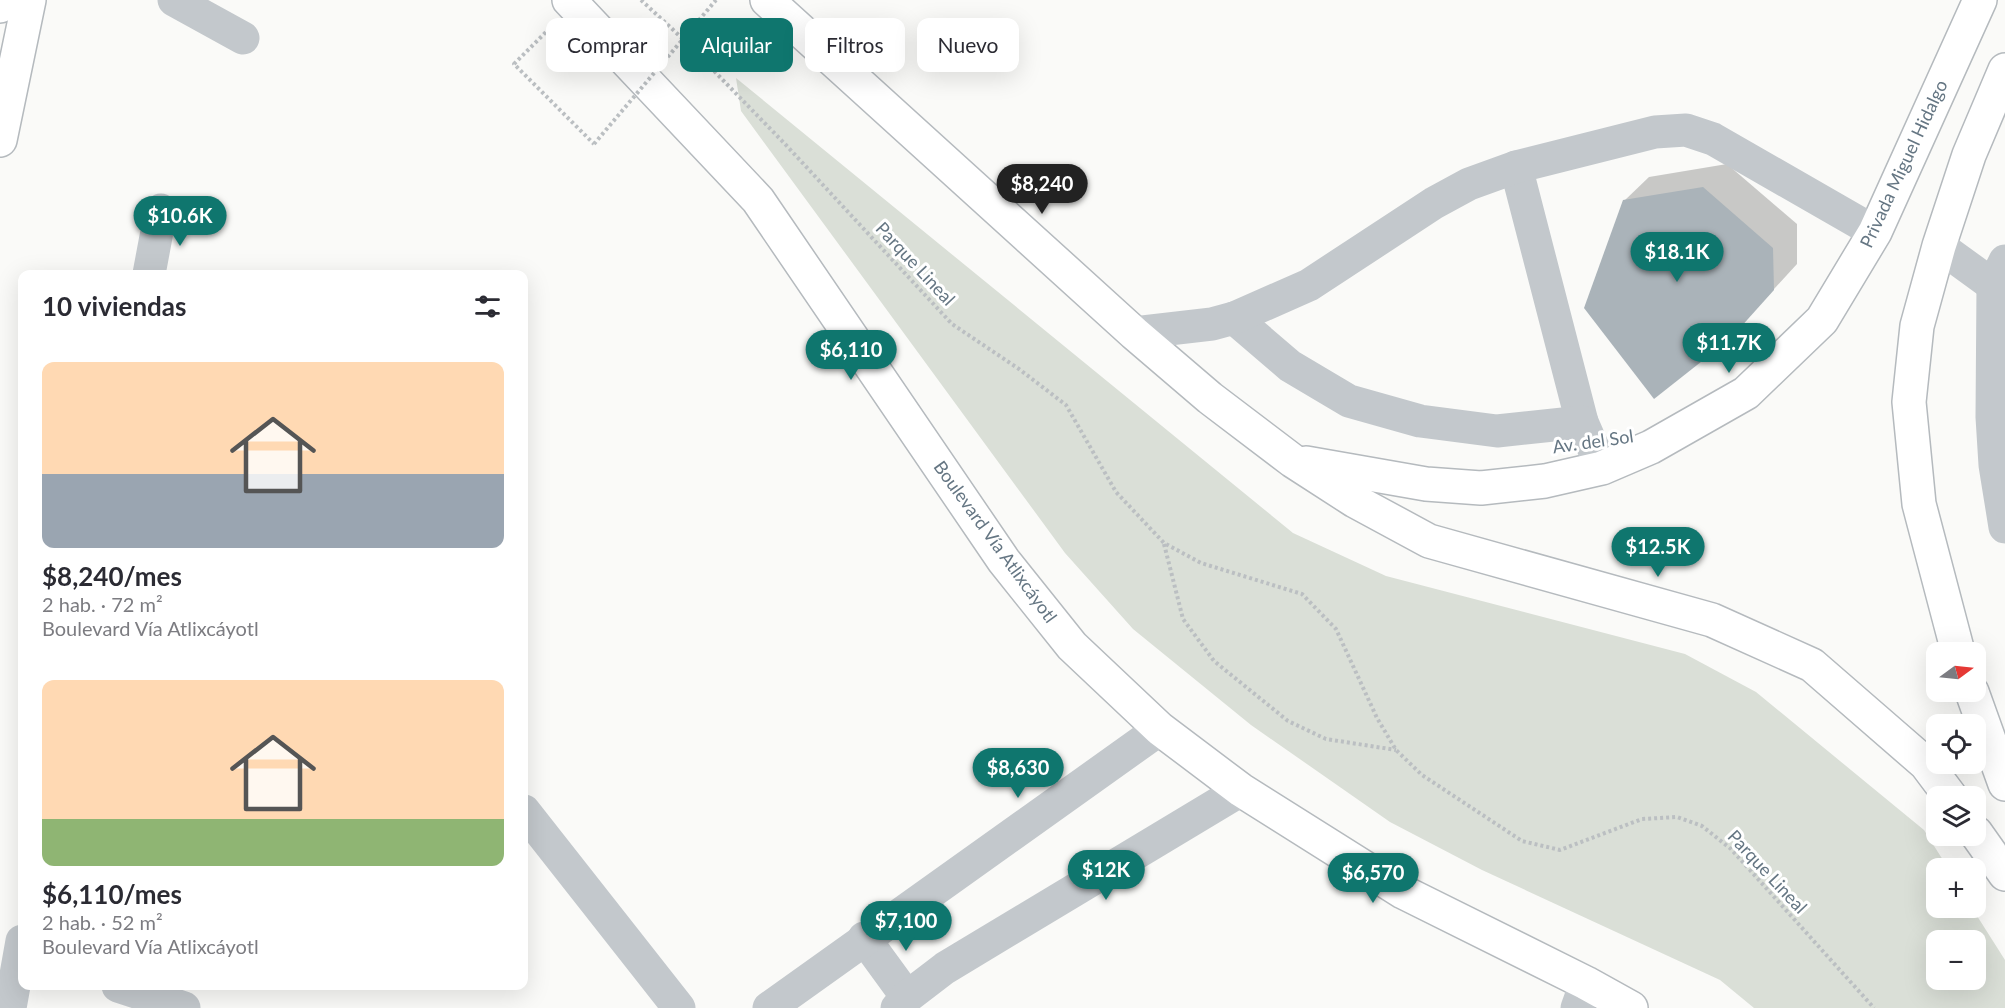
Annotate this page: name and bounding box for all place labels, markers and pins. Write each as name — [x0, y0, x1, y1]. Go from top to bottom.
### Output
pin: $8,240 — [993, 164, 1091, 215]
pin: $10.6K — [131, 196, 229, 247]
pin: $18.1K — [1628, 232, 1726, 283]
pin: $11.7K — [1680, 323, 1778, 374]
pin: $6,110 — [802, 330, 900, 381]
pin: $12.5K — [1609, 527, 1707, 578]
pin: $8,630 — [969, 748, 1067, 799]
pin: $12K — [1070, 850, 1142, 901]
pin: $6,570 — [1324, 853, 1422, 904]
pin: $7,100 — [857, 901, 955, 952]

